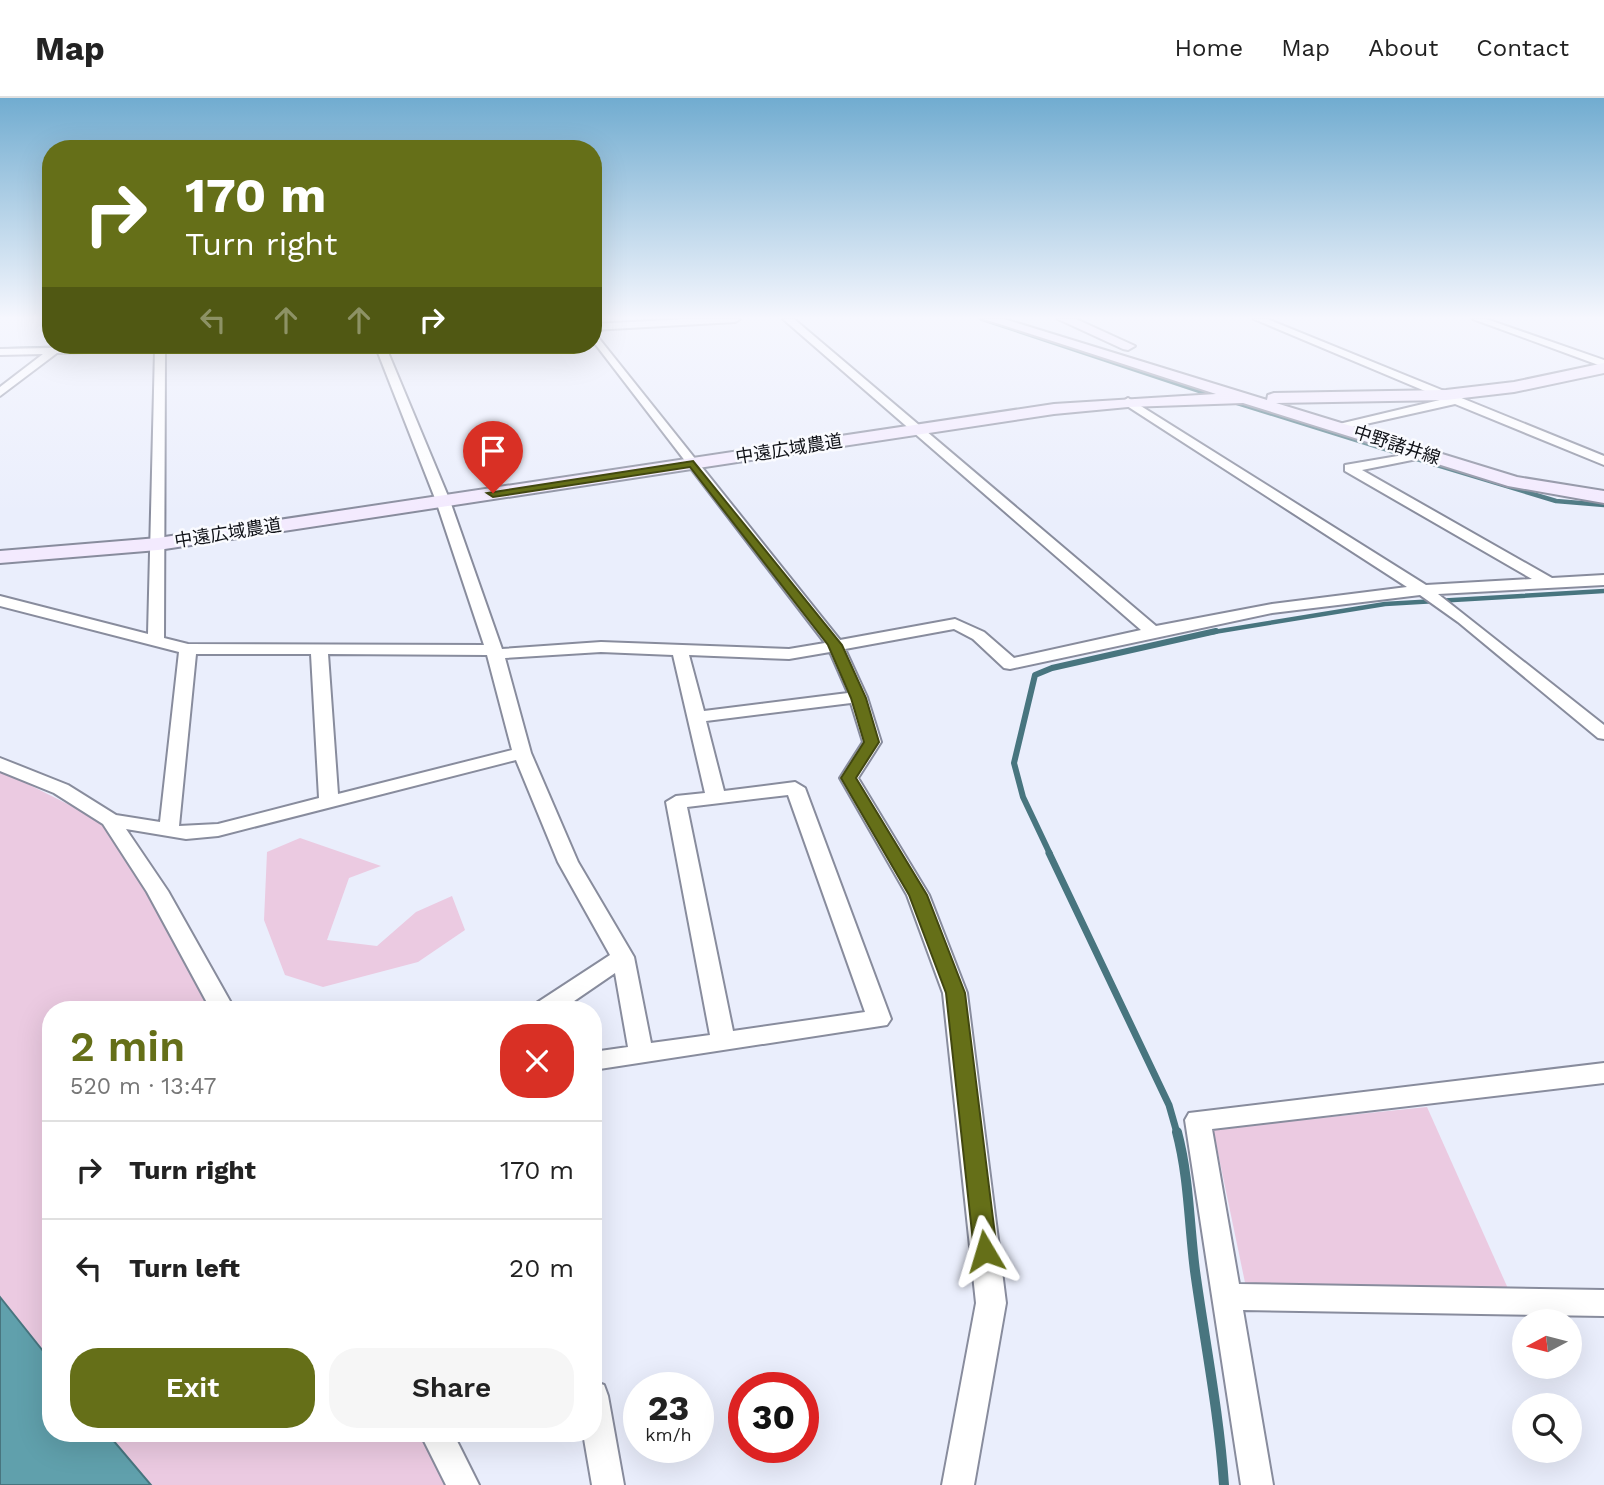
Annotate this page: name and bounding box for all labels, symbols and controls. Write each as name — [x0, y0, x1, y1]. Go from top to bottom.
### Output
text: Map — [35, 29, 105, 68]
text: Home — [1175, 34, 1243, 62]
text: Map — [1281, 34, 1330, 62]
text: About — [1368, 34, 1438, 62]
text: Contact — [1476, 34, 1569, 62]
text: 170 m — [185, 166, 326, 224]
icon: right — [70, 168, 161, 259]
text: Turn right — [185, 225, 337, 263]
icon: left — [194, 301, 232, 339]
icon: ahead — [267, 301, 305, 339]
icon: ahead — [340, 301, 378, 339]
icon: right — [413, 301, 451, 339]
pin — [463, 421, 523, 493]
street label: 中野諸井線 — [1351, 421, 1443, 468]
street label: 中遠広域農道 — [734, 430, 844, 467]
icon: arrive — [474, 432, 512, 470]
street label: 中遠広域農道 — [173, 514, 283, 551]
text: 2 min — [70, 1022, 185, 1071]
button: close — [500, 1024, 574, 1098]
text: 520 m · 13:47 — [70, 1073, 216, 1100]
icon: right — [70, 1151, 108, 1189]
text: Turn right — [129, 1155, 256, 1185]
text: 170 m — [500, 1155, 574, 1185]
position arrow — [948, 1214, 1022, 1288]
icon: left — [70, 1249, 108, 1287]
text: Turn left — [129, 1253, 240, 1283]
text: 20 m — [509, 1253, 574, 1283]
north arrow — [1512, 1309, 1582, 1379]
map controls — [1512, 1309, 1582, 1463]
button: Exit — [70, 1348, 315, 1428]
button: Share — [329, 1348, 574, 1428]
speed limit sign: 30 — [728, 1372, 819, 1463]
text: 23 — [648, 1387, 689, 1429]
button: search — [1512, 1393, 1582, 1463]
text: km/h — [645, 1424, 692, 1445]

